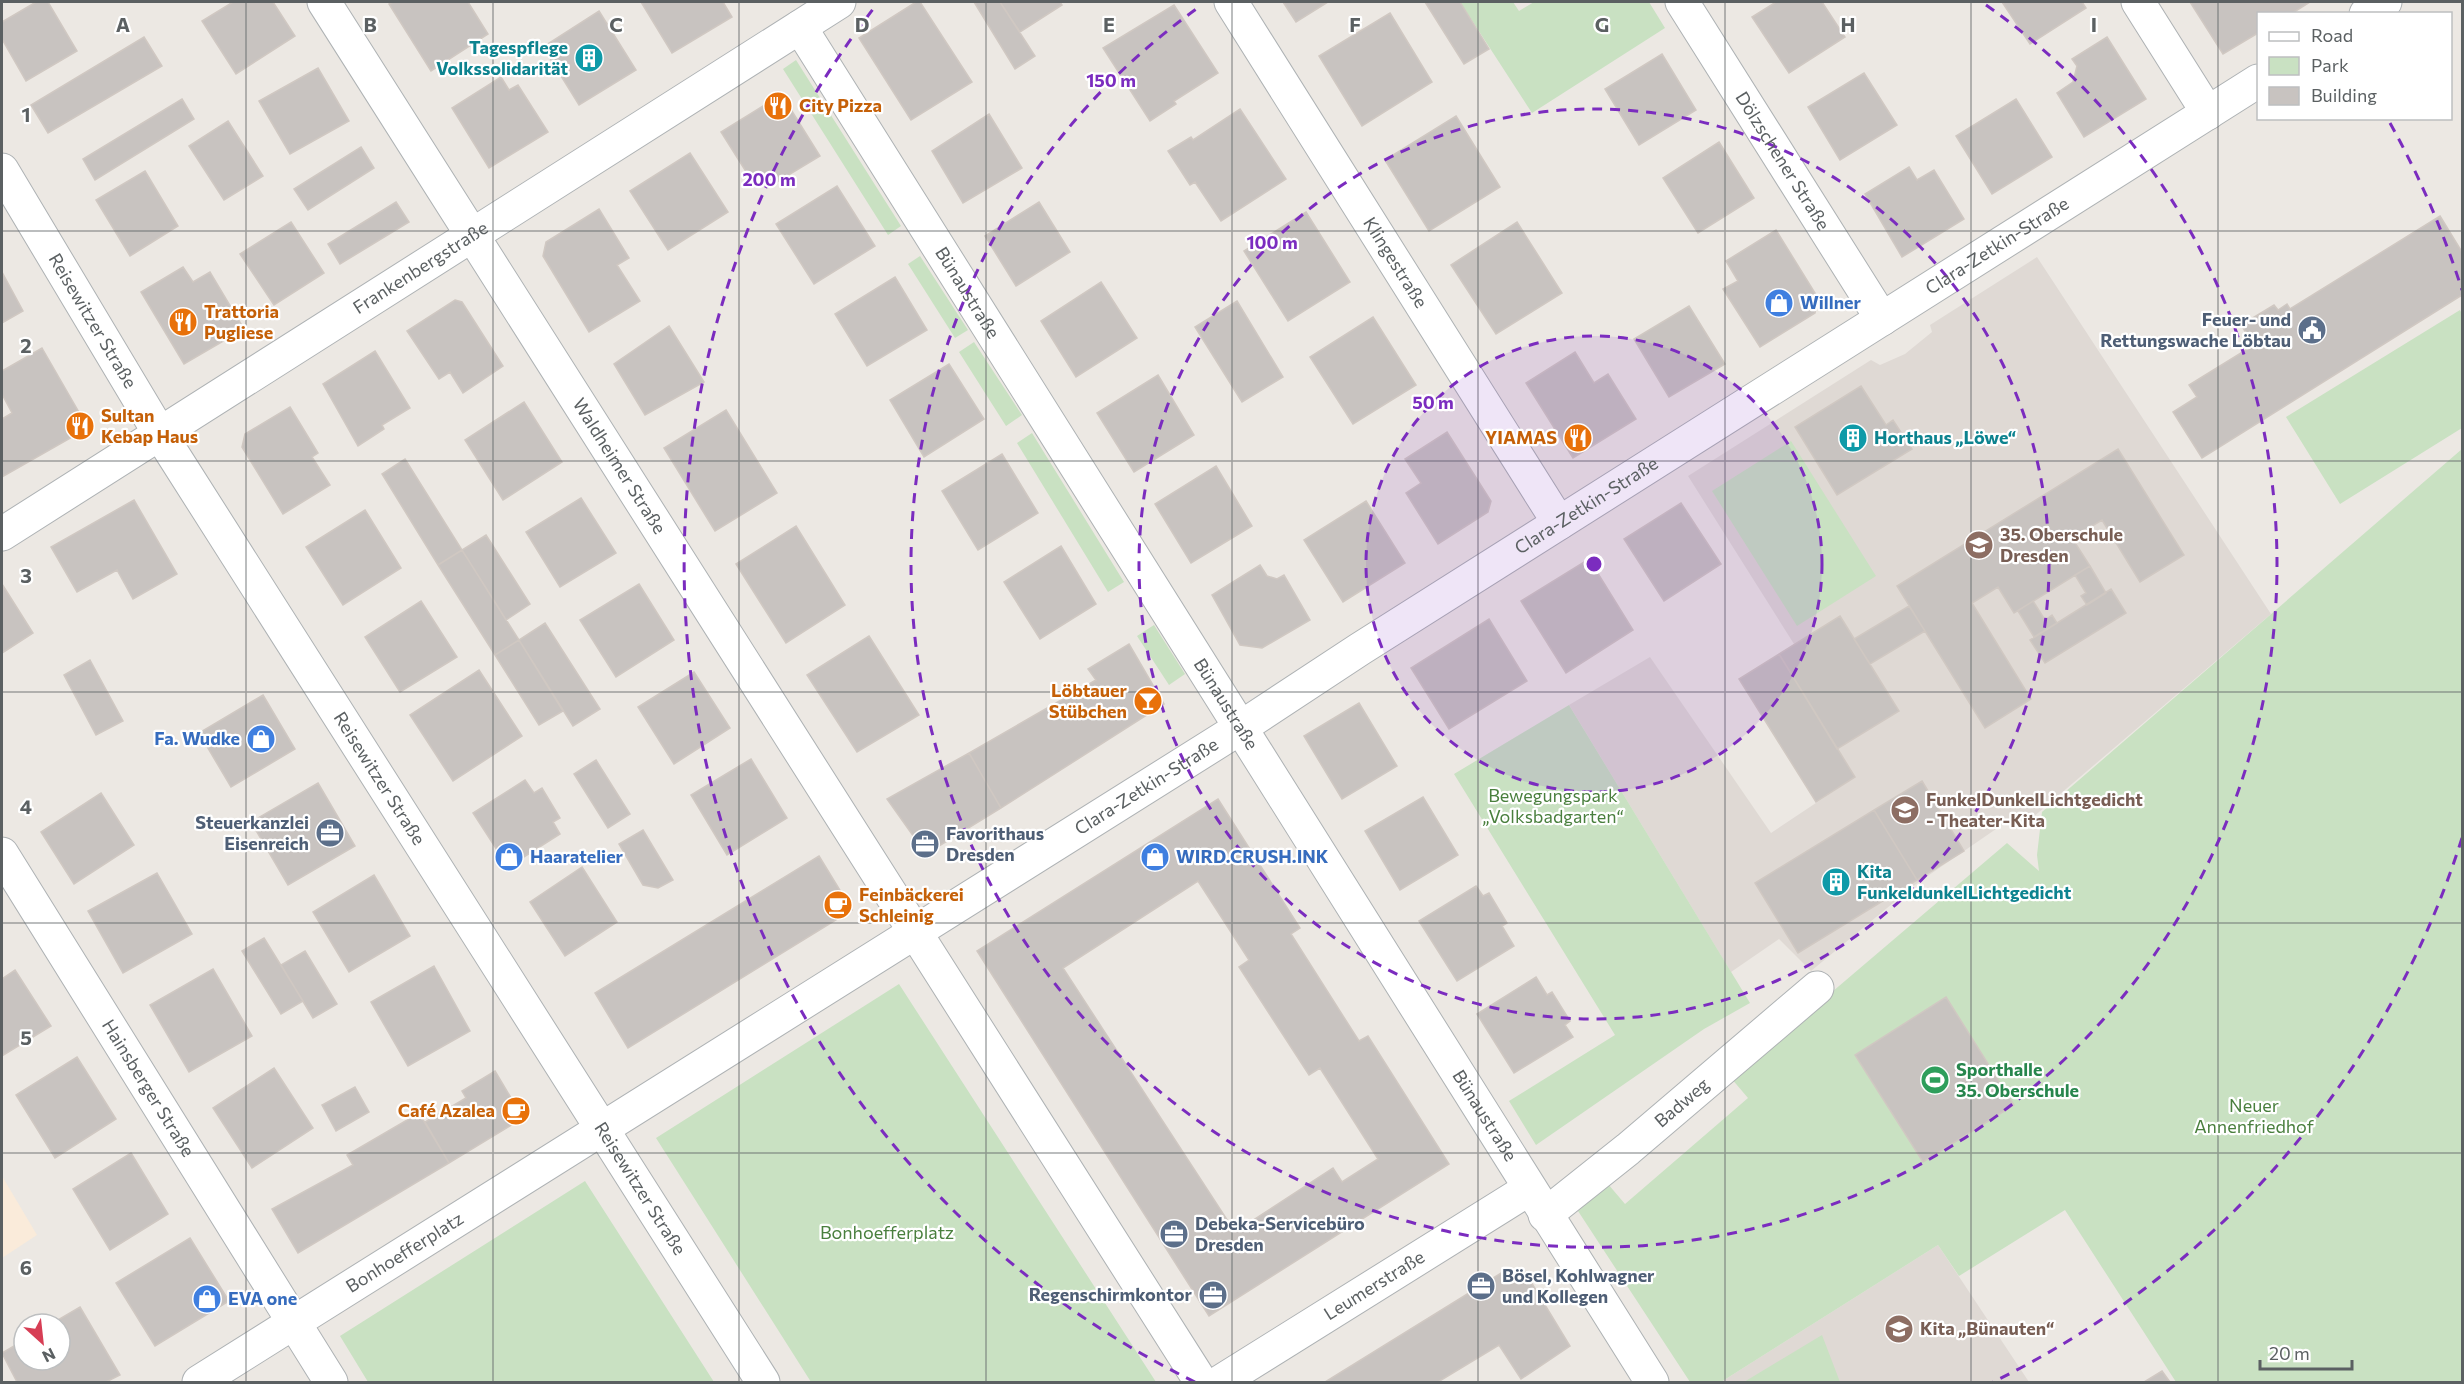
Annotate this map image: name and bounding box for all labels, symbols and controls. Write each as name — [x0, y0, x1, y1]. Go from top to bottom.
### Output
text: A — [116, 12, 130, 36]
text: B — [363, 12, 377, 36]
text: C — [609, 12, 623, 36]
text: D — [855, 12, 869, 36]
text: E — [1103, 12, 1115, 36]
text: F — [1349, 12, 1361, 36]
text: G — [1595, 12, 1609, 36]
text: H — [1841, 12, 1856, 36]
text: I — [2091, 12, 2097, 36]
legend — [2257, 12, 2452, 120]
text: Road — [2311, 24, 2353, 46]
place label: Tagespflege Volkssolidarität — [436, 36, 568, 79]
building icon: Tagespflege Volkssolidarität — [573, 42, 605, 74]
text: Park — [2311, 54, 2349, 76]
text: 150 m — [1086, 69, 1136, 91]
text: Building — [2311, 84, 2377, 106]
street label: Dölzschener Straße — [1731, 87, 1835, 234]
restaurant icon: City Pizza — [762, 90, 794, 122]
place label: City Pizza — [799, 94, 882, 116]
text: 1 — [21, 102, 31, 126]
text: 200 m — [742, 168, 796, 190]
street label: Clara-Zetkin-Straße — [1921, 192, 2072, 299]
street label: Klingestraße — [1359, 213, 1433, 312]
street label: Frankenbergstraße — [349, 216, 492, 318]
text: 100 m — [1246, 231, 1298, 253]
street label: Bünaustraße — [931, 242, 1005, 342]
street label: Reisewitzer Straße — [44, 249, 142, 392]
shop icon: Willner — [1763, 287, 1795, 319]
place label: Willner — [1800, 291, 1862, 313]
place label: Trattoria Pugliese — [204, 300, 279, 343]
restaurant icon: Trattoria Pugliese — [167, 306, 199, 338]
place label: Feuer- und Rettungswache Löbtau — [2100, 308, 2291, 351]
public building icon: Feuer- und Rettungswache Löbtau — [2296, 314, 2328, 346]
text: 2 — [20, 333, 32, 357]
text: 50 m — [1412, 391, 1454, 413]
street label: Waldheimer Straße — [569, 394, 671, 538]
place label: Sultan Kebap Haus — [101, 404, 198, 447]
restaurant icon: Sultan Kebap Haus — [64, 410, 96, 442]
restaurant icon: YIAMAS — [1562, 422, 1594, 454]
building icon: Horthaus „Löwe“ — [1837, 422, 1869, 454]
place label: YIAMAS — [1485, 426, 1557, 448]
place label: Horthaus „Löwe“ — [1874, 426, 2016, 448]
street label: Clara-Zetkin-Straße — [1510, 451, 1662, 558]
place label: 35. Oberschule Dresden — [2000, 523, 2123, 566]
school or university icon: 35. Oberschule Dresden — [1963, 529, 1995, 561]
centre of rings — [1584, 554, 1604, 574]
text: 3 — [20, 563, 32, 587]
street label: Bünaustraße — [1190, 654, 1264, 754]
place label: Löbtauer Stübchen — [1049, 679, 1128, 722]
bar icon: Löbtauer Stübchen — [1132, 685, 1164, 717]
street label: Reisewitzer Straße — [330, 707, 430, 849]
shop icon: Fa. Wudke — [245, 723, 277, 755]
place label: Fa. Wudke — [154, 727, 240, 749]
street label: Clara-Zetkin-Straße — [1070, 733, 1222, 839]
park label: Bewegungspark „Volksbadgarten“ — [1482, 784, 1624, 827]
place label: FunkelDunkelLichtgedicht - Theater-Kita — [1926, 788, 2143, 831]
text: 4 — [20, 794, 32, 818]
school or university icon: FunkelDunkelLichtgedicht - Theater-Kita — [1889, 794, 1921, 826]
place label: Steuerkanzlei Eisenreich — [195, 811, 309, 854]
office icon: Steuerkanzlei Eisenreich — [314, 817, 346, 849]
place label: Favorithaus Dresden — [946, 822, 1044, 865]
office icon: Favorithaus Dresden — [909, 828, 941, 860]
shop icon: Haaratelier — [493, 841, 525, 873]
shop icon: WIRD.CRUSH.INK — [1139, 841, 1171, 873]
place label: Haaratelier — [530, 845, 624, 867]
place label: WIRD.CRUSH.INK — [1176, 845, 1329, 867]
place label: Kita FunkeldunkelLichtgedicht — [1857, 860, 2072, 903]
building icon: Kita FunkeldunkelLichtgedicht — [1820, 866, 1852, 898]
place label: Feinbäckerei Schleinig — [859, 883, 964, 926]
cafe icon: Feinbäckerei Schleinig — [822, 889, 854, 921]
street label: Hainsberger Straße — [98, 1015, 200, 1161]
text: 5 — [20, 1025, 32, 1049]
place label: Sporthalle 35. Oberschule — [1956, 1058, 2079, 1101]
sports icon: Sporthalle 35. Oberschule — [1919, 1064, 1951, 1096]
street label: Bünaustraße — [1448, 1065, 1522, 1165]
street label: Badweg — [1650, 1073, 1713, 1132]
park label: Neuer Annenfriedhof — [2194, 1094, 2315, 1137]
cafe icon: Café Azalea — [500, 1095, 532, 1127]
place label: Café Azalea — [398, 1099, 495, 1121]
street label: Reisewitzer Straße — [590, 1118, 691, 1259]
street label: Bonhoefferplatz — [342, 1207, 467, 1297]
place label: Debeka-Servicebüro Dresden — [1195, 1212, 1365, 1255]
office icon: Debeka-Servicebüro Dresden — [1158, 1218, 1190, 1250]
park label: Bonhoefferplatz — [820, 1221, 954, 1243]
street label: Leumerstraße — [1319, 1245, 1428, 1324]
text: 6 — [20, 1255, 32, 1279]
place label: Bösel, Kohlwagner und Kollegen — [1502, 1264, 1655, 1307]
office icon: Bösel, Kohlwagner und Kollegen — [1465, 1270, 1497, 1302]
office icon: Regenschirmkontor — [1197, 1279, 1229, 1311]
shop icon: EVA one — [191, 1283, 223, 1315]
place label: Regenschirmkontor — [1029, 1283, 1193, 1305]
place label: EVA one — [228, 1287, 297, 1309]
north arrow — [12, 1312, 72, 1372]
school or university icon: Kita „Bünauten“ — [1883, 1313, 1915, 1345]
place label: Kita „Bünauten“ — [1920, 1317, 2054, 1339]
scale bar — [2260, 1333, 2352, 1371]
text: 20 m — [2269, 1342, 2310, 1364]
text: N — [39, 1345, 59, 1367]

